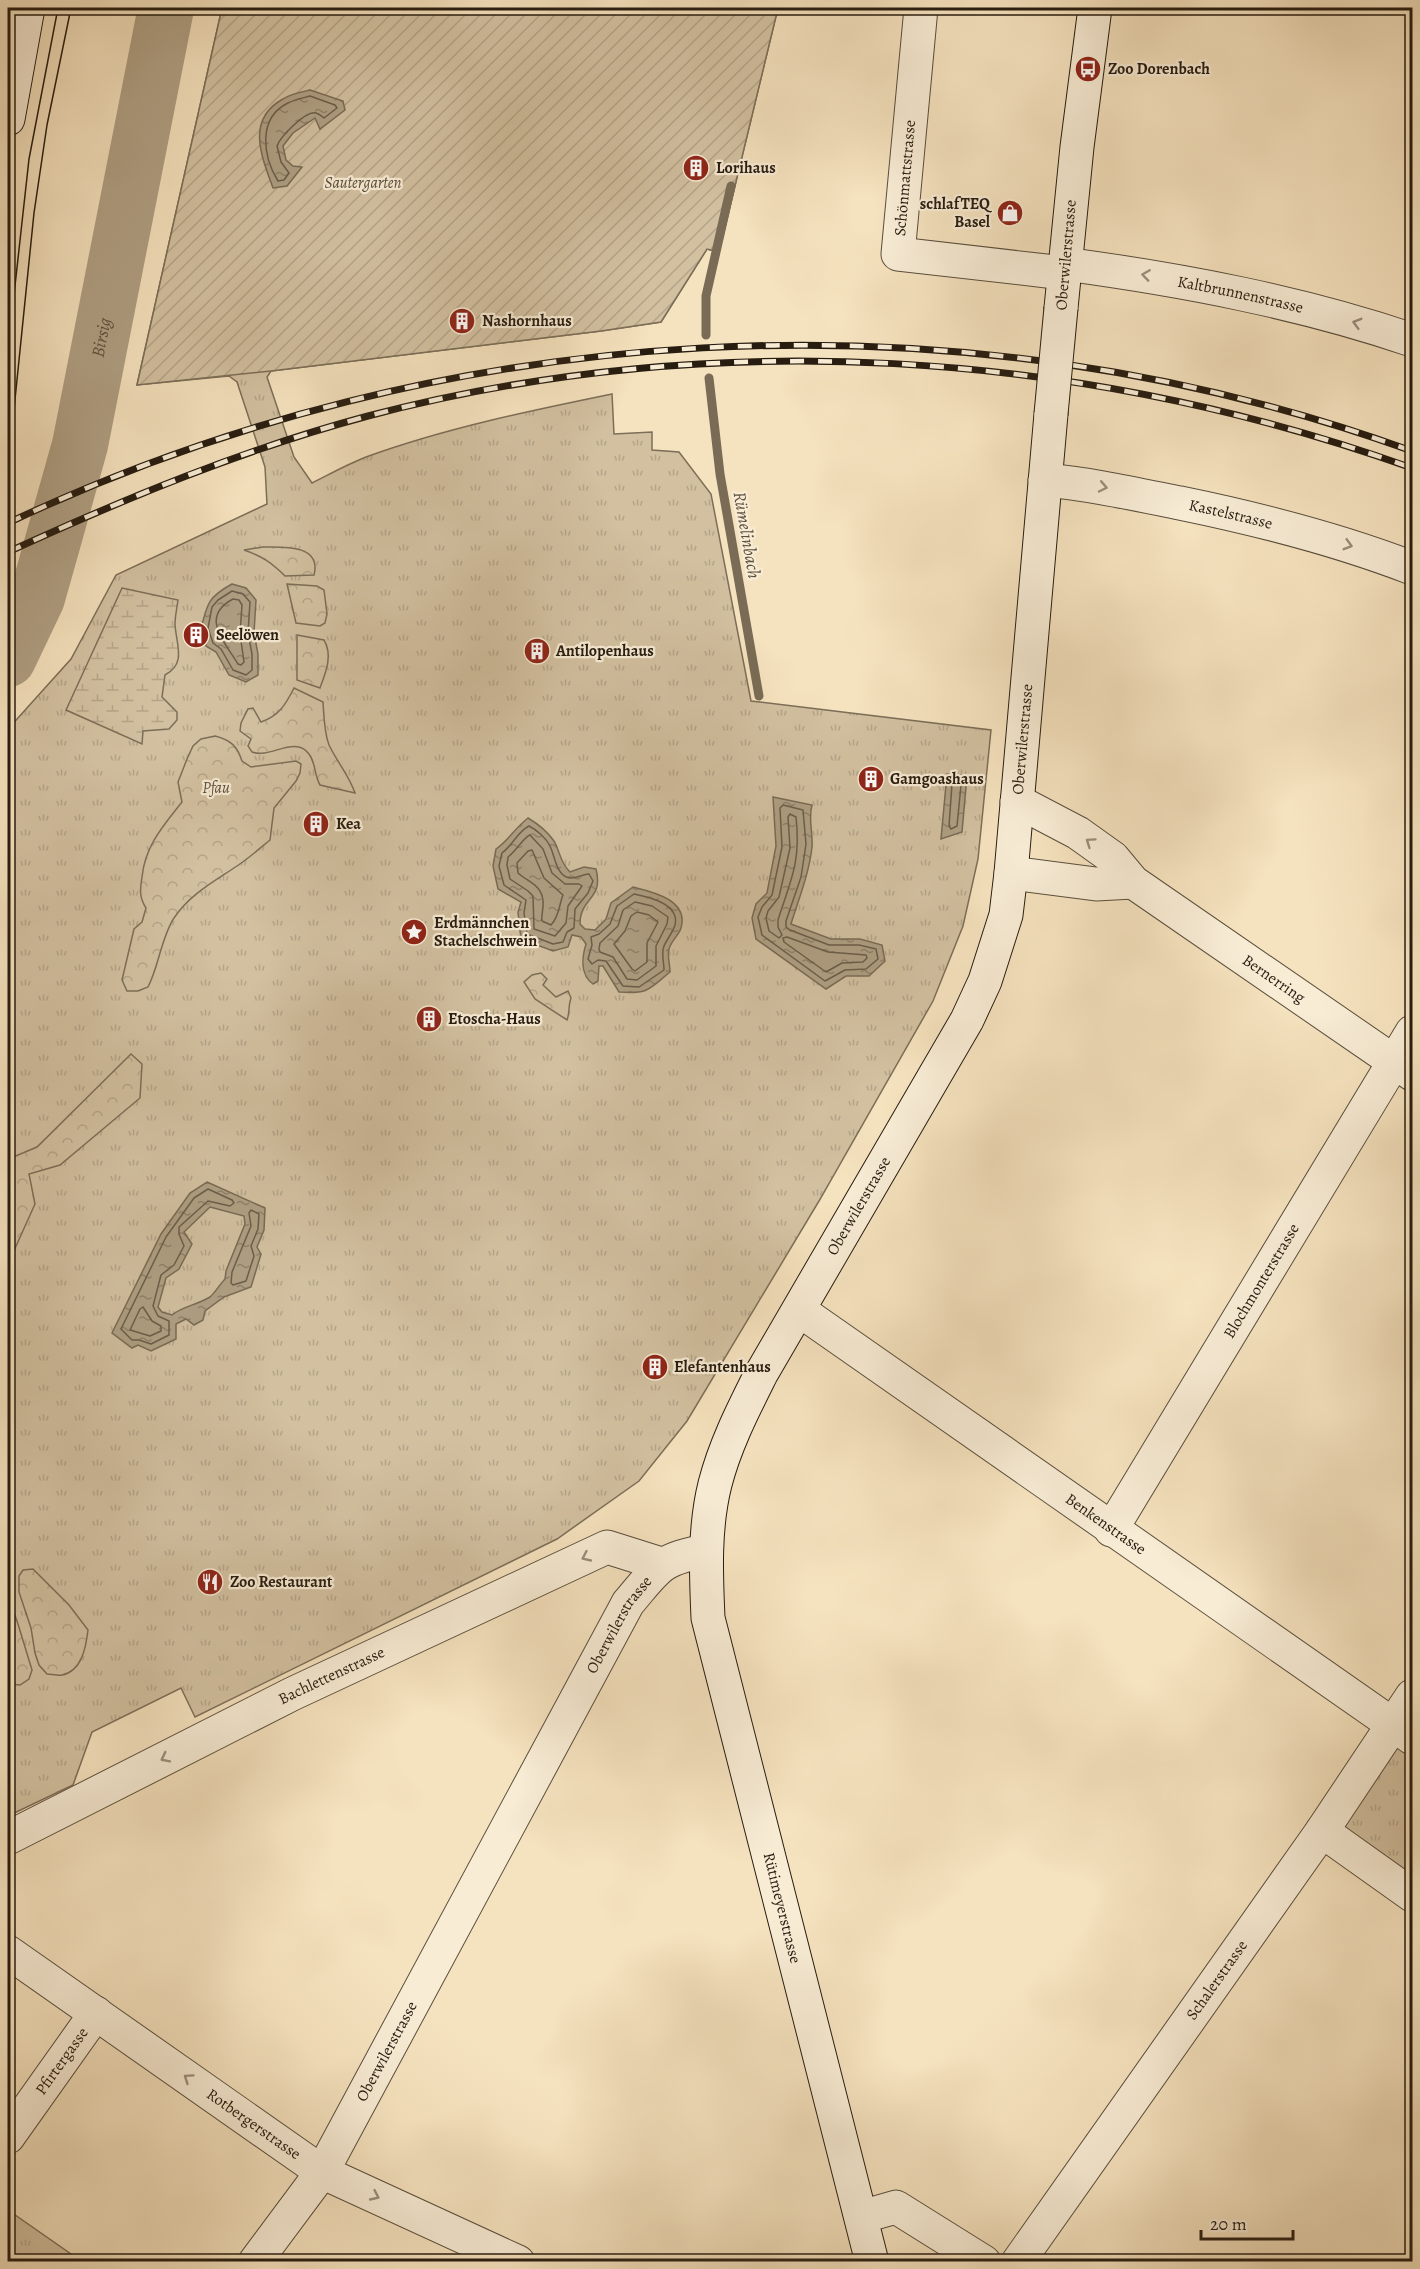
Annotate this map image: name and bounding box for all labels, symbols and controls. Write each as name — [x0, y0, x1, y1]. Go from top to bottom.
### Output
bus stop icon: Zoo Dorenbach — [1073, 54, 1103, 84]
place label: Zoo Dorenbach — [1108, 58, 1210, 80]
street label: Schönmattstrasse — [889, 119, 921, 237]
building icon: Lorihaus — [681, 153, 711, 183]
place label: Lorihaus — [716, 157, 776, 179]
park label: Sautergarten — [325, 172, 401, 194]
place label: schlafTEQ Basel — [920, 193, 993, 233]
shop icon: schlafTEQ Basel — [995, 198, 1025, 228]
street label: Oberwilerstrasse — [1050, 199, 1082, 311]
one-way arrow — [1141, 270, 1151, 282]
street label: Kaltbrunnenstrasse — [1176, 271, 1306, 319]
building icon: Nashornhaus — [447, 306, 477, 336]
place label: Nashornhaus — [482, 310, 572, 332]
water label: Birsig — [86, 316, 117, 359]
one-way arrow — [1352, 318, 1362, 330]
one-way arrow — [1097, 480, 1107, 493]
water label: Rümelinbach — [728, 490, 766, 581]
street label: Kastelstrasse — [1187, 494, 1275, 535]
one-way arrow — [1342, 538, 1353, 550]
building icon: Seelöwen — [181, 620, 211, 650]
place label: Seelöwen — [216, 624, 279, 646]
building icon: Antilopenhaus — [522, 636, 552, 666]
place label: Antilopenhaus — [555, 640, 654, 662]
street label: Oberwilerstrasse — [1007, 683, 1038, 796]
building icon: Gamgoashaus — [856, 764, 886, 794]
place label: Gamgoashaus — [890, 768, 984, 790]
park label: Pfau — [202, 777, 230, 799]
building icon: Kea — [301, 809, 331, 839]
place label: Kea — [336, 813, 361, 835]
one-way arrow — [1086, 838, 1097, 849]
place label: Erdmännchen Stachelschwein — [434, 912, 537, 952]
place icon: Erdmännchen Stachelschwein — [399, 917, 429, 947]
street label: Bernerring — [1238, 949, 1310, 1008]
building icon: Etoscha-Haus — [414, 1004, 444, 1034]
place label: Etoscha-Haus — [448, 1008, 541, 1030]
street label: Oberwilerstrasse — [821, 1153, 896, 1260]
street label: Blochmonterstrasse — [1218, 1219, 1305, 1343]
building icon: Elefantenhaus — [640, 1352, 670, 1382]
place label: Elefantenhaus — [674, 1356, 771, 1378]
street label: Benkenstrasse — [1061, 1488, 1151, 1560]
one-way arrow — [582, 1549, 593, 1561]
restaurant icon: Zoo Restaurant — [195, 1567, 225, 1597]
place label: Zoo Restaurant — [230, 1571, 333, 1593]
street label: Oberwilerstrasse — [581, 1571, 657, 1678]
street label: Bachlettenstrasse — [275, 1641, 388, 1710]
one-way arrow — [161, 1750, 172, 1762]
street label: Rütimeyerstrasse — [758, 1850, 806, 1966]
street label: Schalerstrasse — [1181, 1936, 1253, 2025]
street label: Oberwilerstrasse — [351, 1997, 423, 2106]
street label: Pfirtergasse — [30, 2023, 93, 2099]
one-way arrow — [184, 2074, 195, 2085]
street label: Rotbergerstrasse — [202, 2083, 305, 2165]
one-way arrow — [369, 2189, 380, 2201]
scale bar — [1201, 2203, 1292, 2241]
text: 20 m — [1210, 2212, 1247, 2236]

